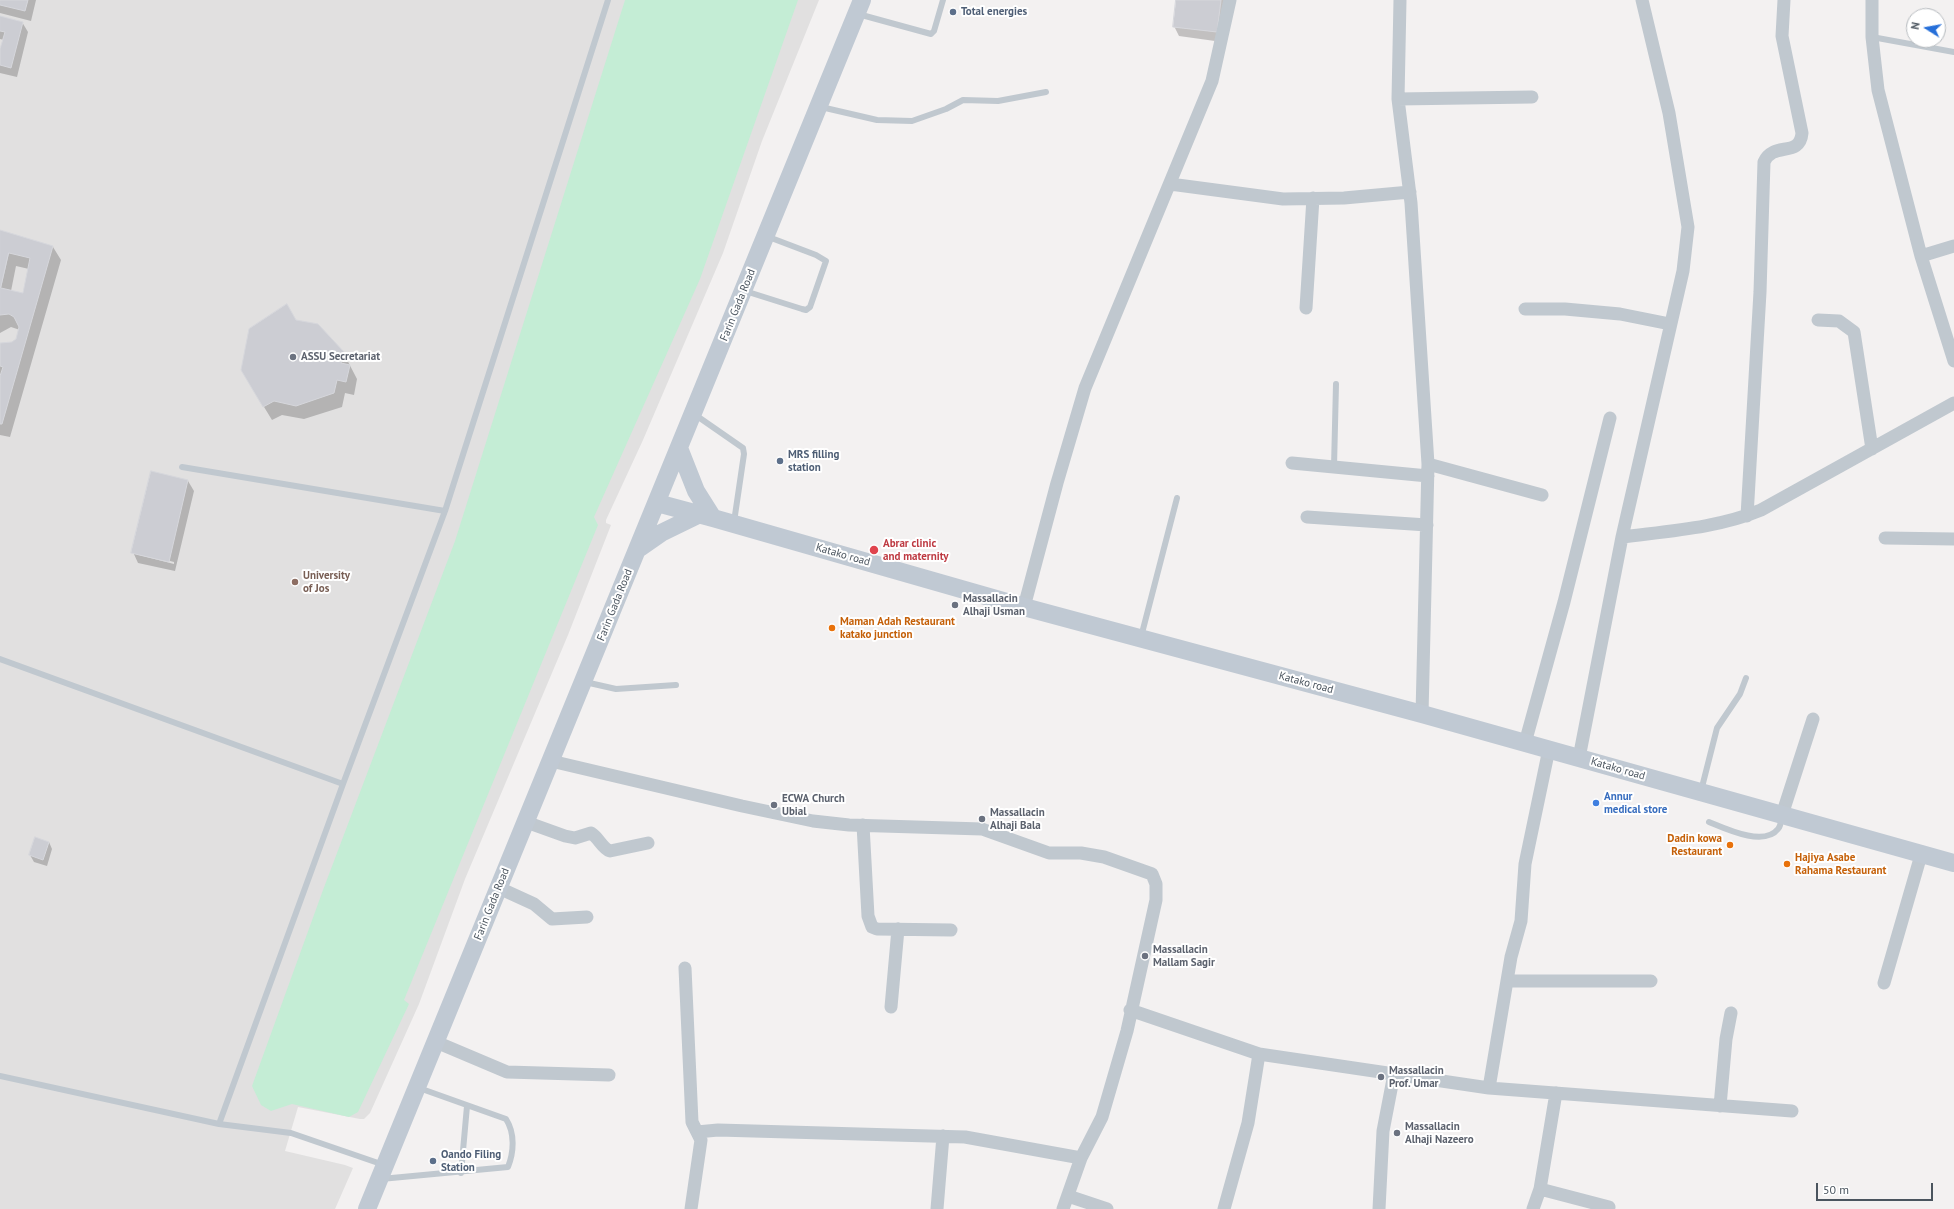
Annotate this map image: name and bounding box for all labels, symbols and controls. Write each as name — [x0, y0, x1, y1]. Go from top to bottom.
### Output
place label: Total energies — [961, 5, 1027, 19]
marker: Total energies — [948, 7, 958, 17]
north arrow — [1906, 8, 1946, 48]
text: N — [1908, 21, 1923, 31]
street label: Farin Gada Road — [718, 267, 758, 343]
place label: ASSU Secretariat — [301, 350, 380, 364]
marker: ASSU Secretariat — [288, 352, 298, 362]
place label: MRS filling station — [788, 448, 839, 474]
marker: MRS filling station — [775, 456, 785, 466]
place label: Abrar clinic and maternity — [883, 537, 949, 563]
street label: Katako road — [814, 541, 872, 569]
marker: Abrar clinic and maternity — [868, 544, 880, 556]
street label: Farin Gada Road — [595, 567, 635, 643]
place label: University of Jos — [303, 569, 350, 595]
marker: University of Jos — [290, 577, 300, 587]
place label: Massallacin Alhaji Usman — [963, 592, 1025, 618]
marker: Massallacin Alhaji Usman — [950, 600, 960, 610]
place label: Maman Adah Restaurant katako junction — [840, 615, 955, 641]
marker: Maman Adah Restaurant katako junction — [827, 623, 837, 633]
street label: Katako road — [1277, 669, 1335, 697]
street label: Katako road — [1589, 755, 1647, 783]
place label: Annur medical store — [1604, 790, 1667, 816]
place label: ECWA Church Ubial — [782, 792, 845, 818]
marker: Annur medical store — [1591, 798, 1601, 808]
marker: ECWA Church Ubial — [769, 800, 779, 810]
place label: Massallacin Alhaji Bala — [990, 806, 1045, 832]
marker: Massallacin Alhaji Bala — [977, 814, 987, 824]
place label: Dadin kowa Restaurant — [1667, 832, 1722, 858]
marker: Dadin kowa Restaurant — [1725, 840, 1735, 850]
place label: Hajiya Asabe Rahama Restaurant — [1795, 851, 1886, 877]
marker: Hajiya Asabe Rahama Restaurant — [1782, 859, 1792, 869]
street label: Farin Gada Road — [472, 866, 512, 942]
place label: Massallacin Mallam Sagir — [1153, 943, 1215, 969]
marker: Massallacin Mallam Sagir — [1140, 951, 1150, 961]
place label: Massallacin Prof. Umar — [1389, 1064, 1444, 1090]
marker: Massallacin Prof. Umar — [1376, 1072, 1386, 1082]
place label: Massallacin Alhaji Nazeero — [1405, 1120, 1474, 1146]
marker: Massallacin Alhaji Nazeero — [1392, 1128, 1402, 1138]
place label: Oando Filing Station — [441, 1148, 501, 1174]
marker: Oando Filing Station — [428, 1156, 438, 1166]
scale bar — [1818, 1175, 1935, 1201]
text: 50 m — [1823, 1182, 1849, 1197]

